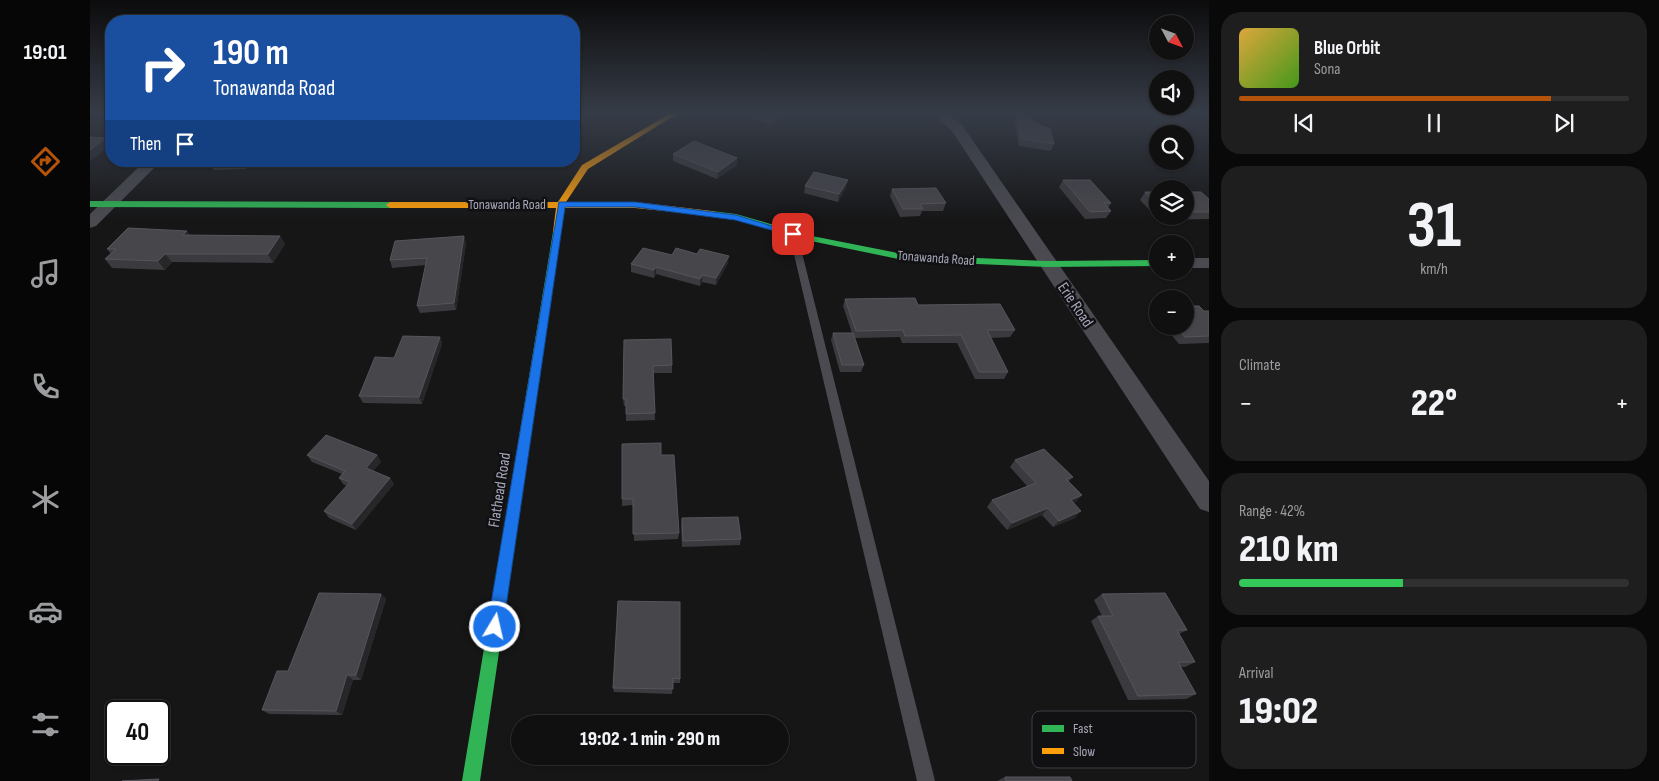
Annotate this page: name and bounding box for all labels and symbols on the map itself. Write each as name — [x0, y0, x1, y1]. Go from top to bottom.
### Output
north arrow — [1149, 15, 1194, 60]
street label: Tonawanda Road — [468, 196, 546, 213]
pin — [772, 213, 814, 255]
street label: Tonawanda Road — [897, 247, 976, 269]
street label: Erie Road — [1053, 279, 1097, 331]
street label: Flathead Road — [485, 451, 515, 529]
position arrow — [468, 600, 520, 652]
speed limit sign: 40 — [105, 700, 170, 765]
legend — [1032, 711, 1196, 768]
text: Fast — [1073, 720, 1093, 737]
text: Slow — [1073, 743, 1095, 760]

